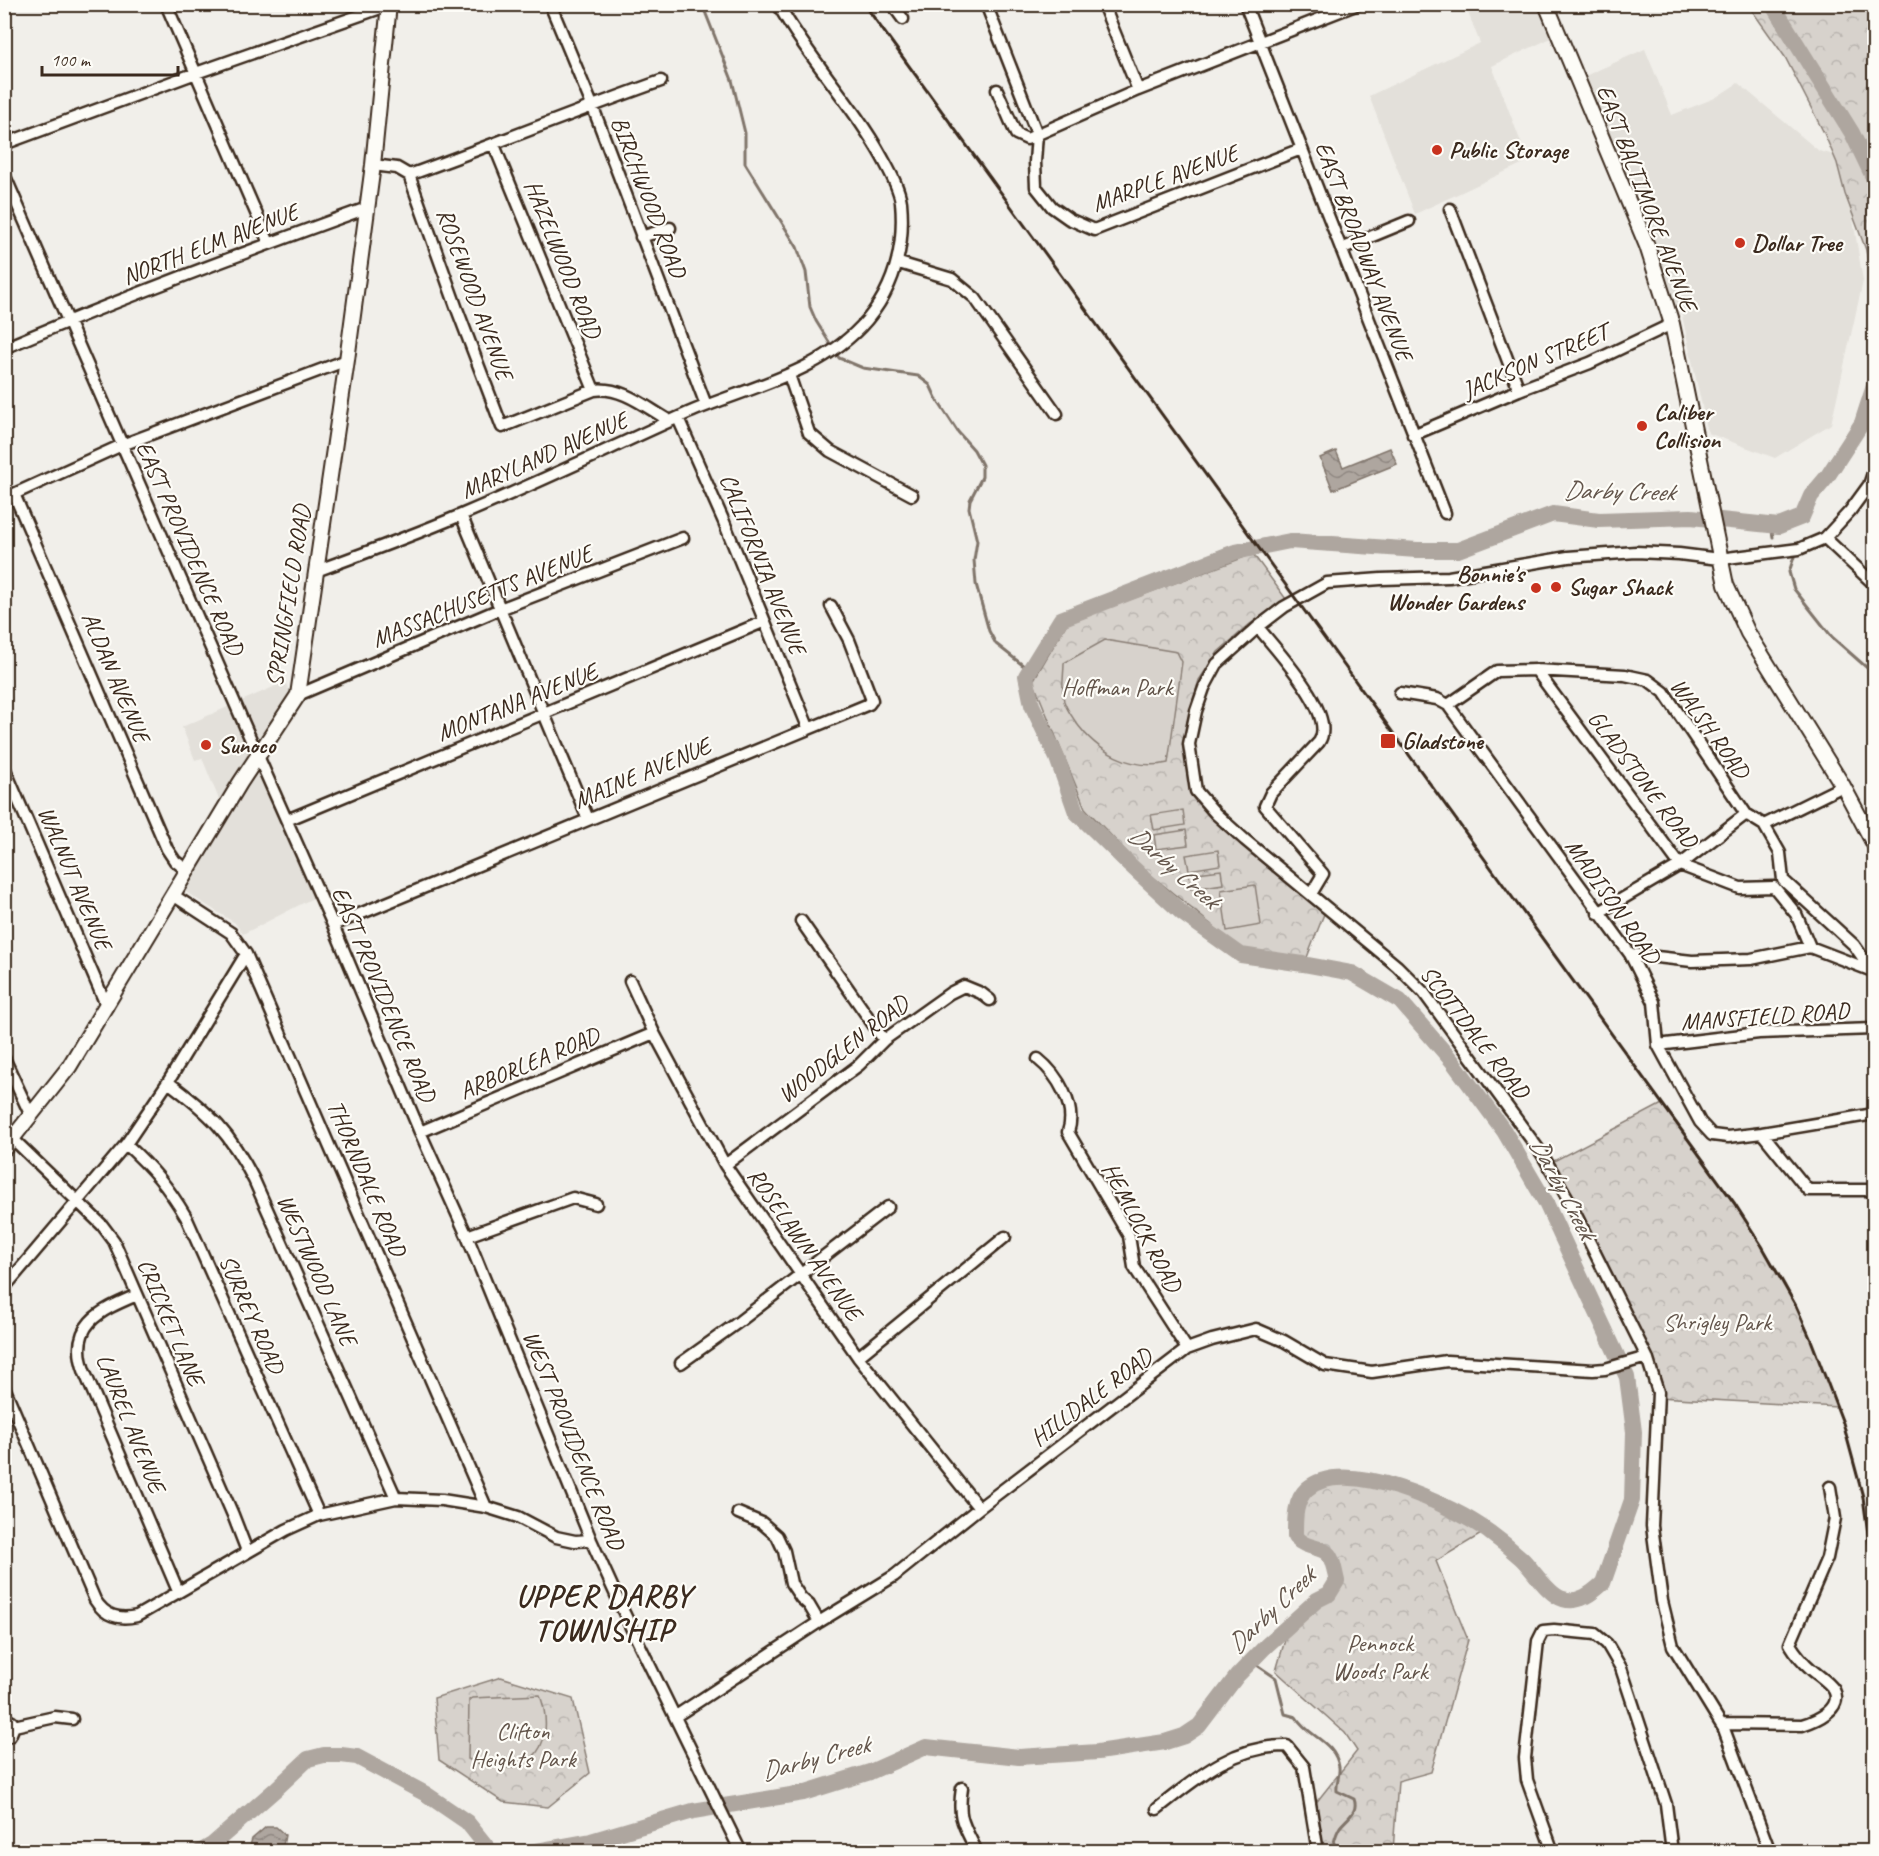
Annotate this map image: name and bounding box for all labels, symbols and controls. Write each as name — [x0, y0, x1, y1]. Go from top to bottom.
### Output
scale bar — [42, 39, 178, 77]
text: 100 m — [51, 49, 92, 71]
street label: EAST BALTIMORE AVENUE — [1590, 81, 1705, 319]
street label: BIRCHWOOD ROAD — [605, 112, 694, 284]
place label: Public Storage — [1449, 135, 1570, 165]
street label: MARPLE AVENUE — [1088, 137, 1245, 218]
street label: EAST BROADWAY AVENUE — [1308, 137, 1421, 367]
marker: Public Storage — [1430, 143, 1444, 157]
street label: HAZELWOOD ROAD — [518, 176, 609, 344]
street label: NORTH ELM AVENUE — [118, 196, 305, 291]
street label: ROSEWOOD AVENUE — [430, 204, 521, 387]
place label: Dollar Tree — [1752, 228, 1844, 258]
marker: Dollar Tree — [1733, 236, 1747, 250]
street label: JACKSON STREET — [1457, 314, 1618, 406]
place label: Caliber Collision — [1654, 397, 1721, 455]
street label: MARYLAND AVENUE — [456, 404, 635, 505]
marker: Caliber Collision — [1635, 419, 1649, 433]
street label: EAST PROVIDENCE ROAD — [129, 437, 251, 661]
street label: CALIFORNIA AVENUE — [713, 469, 814, 661]
water label: Darby Creek — [1563, 474, 1679, 509]
street label: SPRINGFIELD ROAD — [259, 501, 317, 689]
street label: MASSACHUSETTS AVENUE — [367, 537, 599, 654]
place label: Bonnie's Wonder Gardens — [1387, 559, 1527, 617]
place label: Sugar Shack — [1568, 572, 1674, 602]
marker: Sugar Shack — [1549, 580, 1563, 594]
marker: Bonnie's Wonder Gardens — [1529, 581, 1543, 595]
street label: ALDAN AVENUE — [75, 607, 158, 749]
street label: MONTANA AVENUE — [432, 655, 605, 748]
park label: Hoffman Park — [1061, 672, 1175, 702]
street label: WALSH ROAD — [1664, 672, 1758, 786]
street label: GLADSTONE ROAD — [1581, 704, 1706, 856]
place label: Gladstone — [1402, 726, 1485, 756]
street label: MAINE AVENUE — [569, 729, 718, 815]
place label: Sunoco — [218, 730, 278, 760]
marker: Gladstone — [1379, 732, 1397, 750]
marker: Sunoco — [199, 738, 213, 752]
street label: WALNUT AVENUE — [31, 802, 120, 957]
water label: Darby Creek — [1121, 818, 1230, 919]
street label: MADISON ROAD — [1559, 833, 1668, 971]
street label: EAST PROVIDENCE ROAD — [325, 882, 444, 1108]
street label: SCOTTDALE ROAD — [1414, 959, 1538, 1106]
street label: WOODGLEN ROAD — [772, 987, 916, 1109]
street label: MANSFIELD ROAD — [1680, 995, 1852, 1037]
street label: ARBORLEA ROAD — [454, 1019, 605, 1106]
street label: THORNDALE ROAD — [321, 1095, 414, 1263]
water label: Darby Creek — [1522, 1131, 1606, 1249]
street label: HEMLOCK ROAD — [1095, 1157, 1190, 1299]
street label: ROSELAWN AVENUE — [741, 1162, 871, 1329]
street label: WESTWOOD LANE — [270, 1190, 365, 1353]
street label: SURREY ROAD — [213, 1250, 292, 1380]
street label: CRICKET LANE — [131, 1254, 212, 1393]
park label: Shrigley Park — [1663, 1307, 1773, 1337]
street label: WEST PROVIDENCE ROAD — [516, 1326, 632, 1556]
street label: HILLDALE ROAD — [1024, 1340, 1160, 1453]
street label: LAUREL AVENUE — [90, 1349, 174, 1500]
water label: Darby Creek — [1220, 1557, 1325, 1660]
district label: UPPER DARBY TOWNSHIP — [516, 1577, 696, 1649]
park label: Pennock Woods Park — [1332, 1628, 1430, 1686]
park label: Clifton Heights Park — [470, 1716, 578, 1774]
water label: Darby Creek — [757, 1727, 877, 1788]

